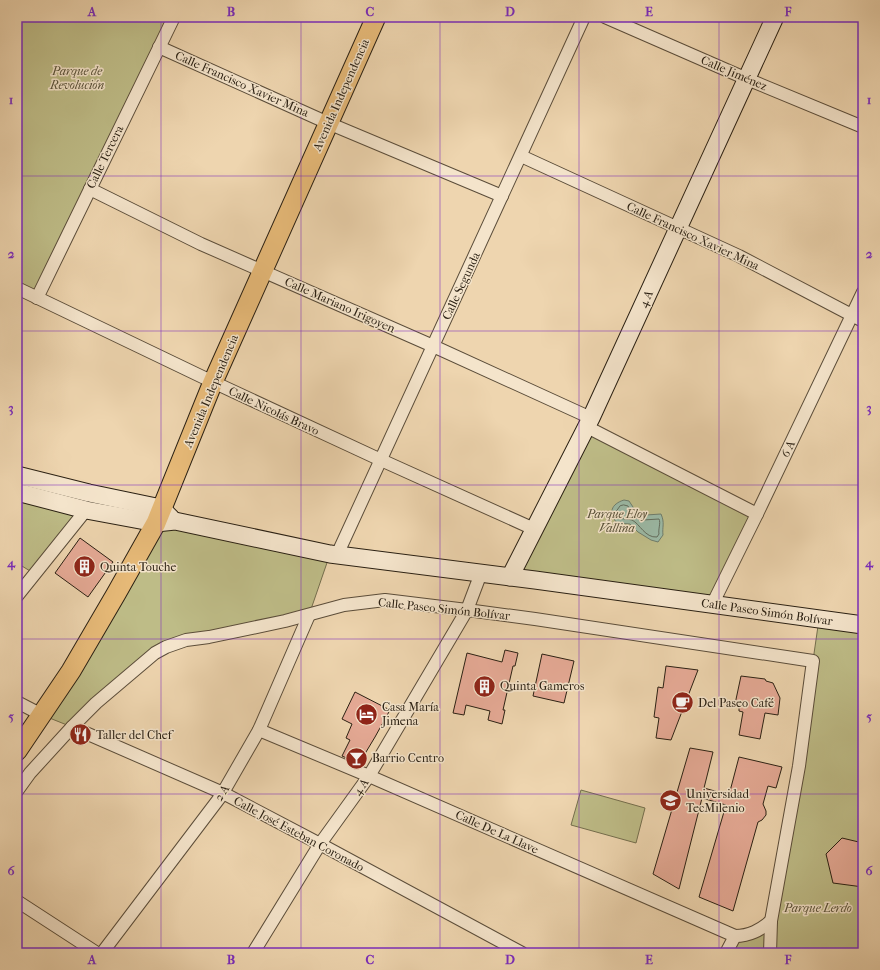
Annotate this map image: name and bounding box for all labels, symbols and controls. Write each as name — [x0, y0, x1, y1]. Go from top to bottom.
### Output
text: A — [87, 4, 97, 19]
text: B — [227, 4, 236, 19]
text: C — [366, 4, 375, 19]
text: D — [505, 4, 515, 19]
text: E — [645, 4, 653, 19]
text: F — [784, 4, 792, 19]
street label: Avenida Independencia — [309, 36, 372, 154]
street label: Calle Francisco Xavier Mina — [173, 48, 311, 120]
street label: Calle Jiménez — [699, 53, 770, 94]
park label: Parque de Revolución — [49, 64, 104, 92]
text: 1 — [9, 92, 14, 107]
text: 1 — [867, 92, 872, 107]
street label: Calle Tercera — [84, 123, 127, 191]
street label: Calle Francisco Xavier Mina — [624, 199, 762, 273]
text: 2 — [8, 246, 15, 261]
text: 2 — [866, 246, 873, 261]
street label: Calle Segunda — [439, 249, 483, 322]
street label: Calle Mariano Irigoyen — [283, 274, 397, 336]
street label: 4 A — [636, 288, 656, 310]
street label: Avenida Independencia — [180, 332, 241, 451]
street label: Calle Nicolás Bravo — [226, 384, 322, 438]
text: 3 — [8, 400, 14, 416]
text: 3 — [866, 400, 872, 416]
street label: 6 A — [778, 438, 798, 460]
park label: Parque Eloy Vallina — [586, 507, 648, 535]
building icon: Quinta Touche — [71, 554, 97, 580]
text: 4 — [6, 555, 16, 571]
text: 4 — [864, 555, 874, 571]
place label: Quinta Touche — [100, 560, 176, 574]
street label: Calle Paseo Simón Bolívar — [377, 595, 512, 623]
street label: Calle Paseo Simón Bolívar — [700, 596, 834, 628]
building icon: Quinta Gameros — [471, 673, 497, 699]
place label: Quinta Gameros — [500, 679, 585, 693]
cafe icon: Del Paseo Café — [669, 690, 695, 716]
place label: Del Paseo Café — [698, 696, 774, 710]
place label: Casa María Jimena — [381, 700, 439, 728]
hotel icon: Casa María Jimena — [353, 701, 379, 727]
text: 5 — [8, 709, 14, 724]
text: 5 — [866, 709, 872, 724]
restaurant icon: Taller del Chef — [67, 722, 93, 748]
place label: Taller del Chef — [96, 728, 175, 742]
bar icon: Barrio Centro — [343, 745, 369, 771]
place label: Barrio Centro — [372, 751, 444, 765]
street label: 4 A — [350, 776, 372, 798]
street label: 2 A — [212, 782, 232, 804]
place label: Universidad TecMilenio — [686, 787, 749, 815]
school or university icon: Universidad TecMilenio — [658, 788, 684, 814]
street label: Calle José Esteban Coronado — [231, 794, 367, 874]
street label: Calle De La Llave — [453, 807, 541, 857]
text: 6 — [7, 863, 15, 878]
text: 6 — [865, 863, 873, 878]
park label: Parque Lerdo — [783, 901, 852, 915]
text: A — [87, 952, 97, 967]
text: B — [227, 952, 236, 967]
text: C — [366, 952, 375, 967]
text: D — [505, 952, 515, 967]
text: E — [645, 952, 653, 967]
text: F — [784, 952, 792, 967]

